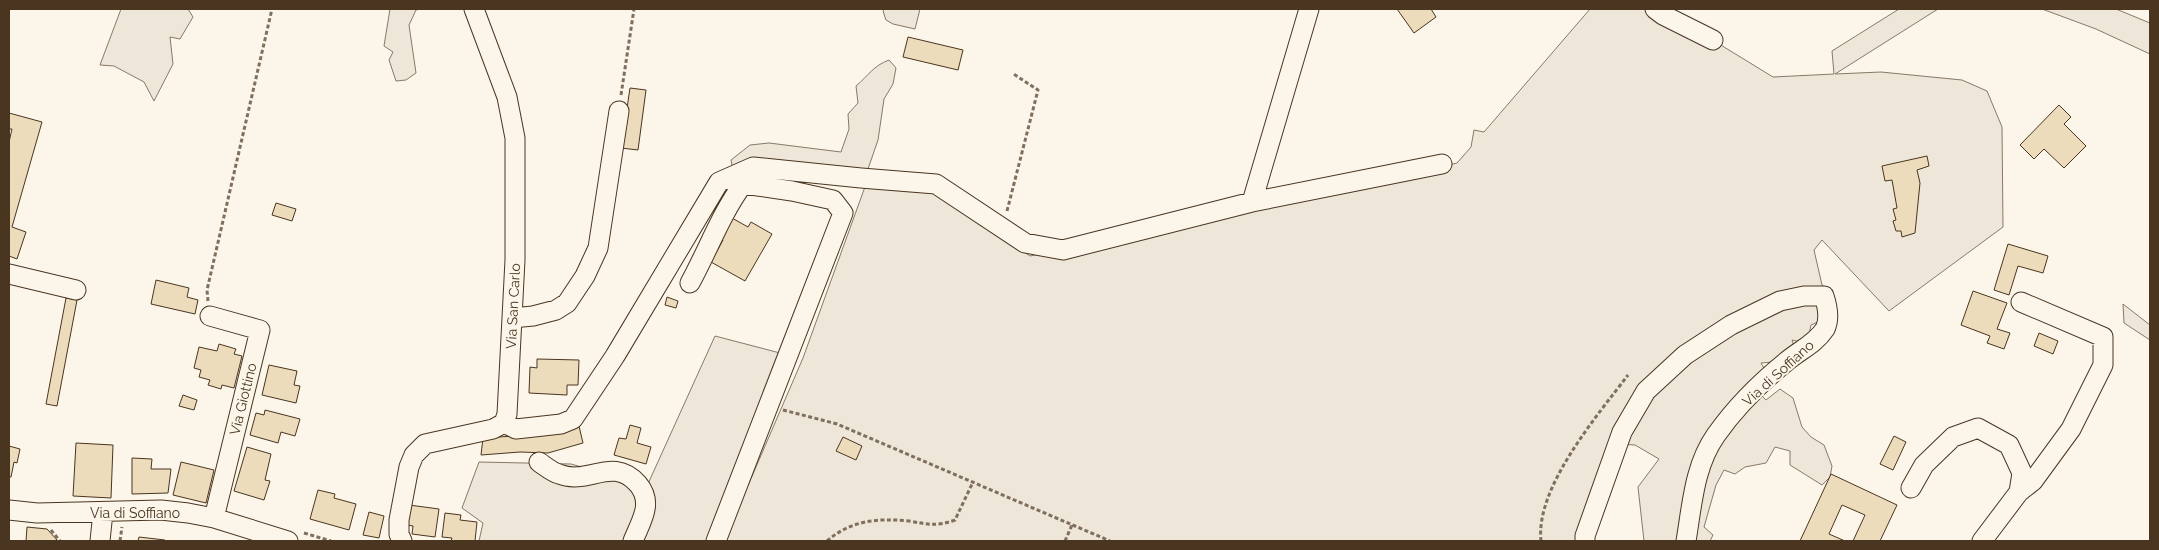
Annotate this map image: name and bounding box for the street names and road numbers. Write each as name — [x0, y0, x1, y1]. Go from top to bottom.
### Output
street label: Via San Carlo — [503, 263, 523, 349]
street label: Via di Soffiano — [1739, 337, 1817, 409]
street label: Via Giottino — [226, 361, 260, 437]
street label: Via di Soffiano — [90, 505, 180, 521]

